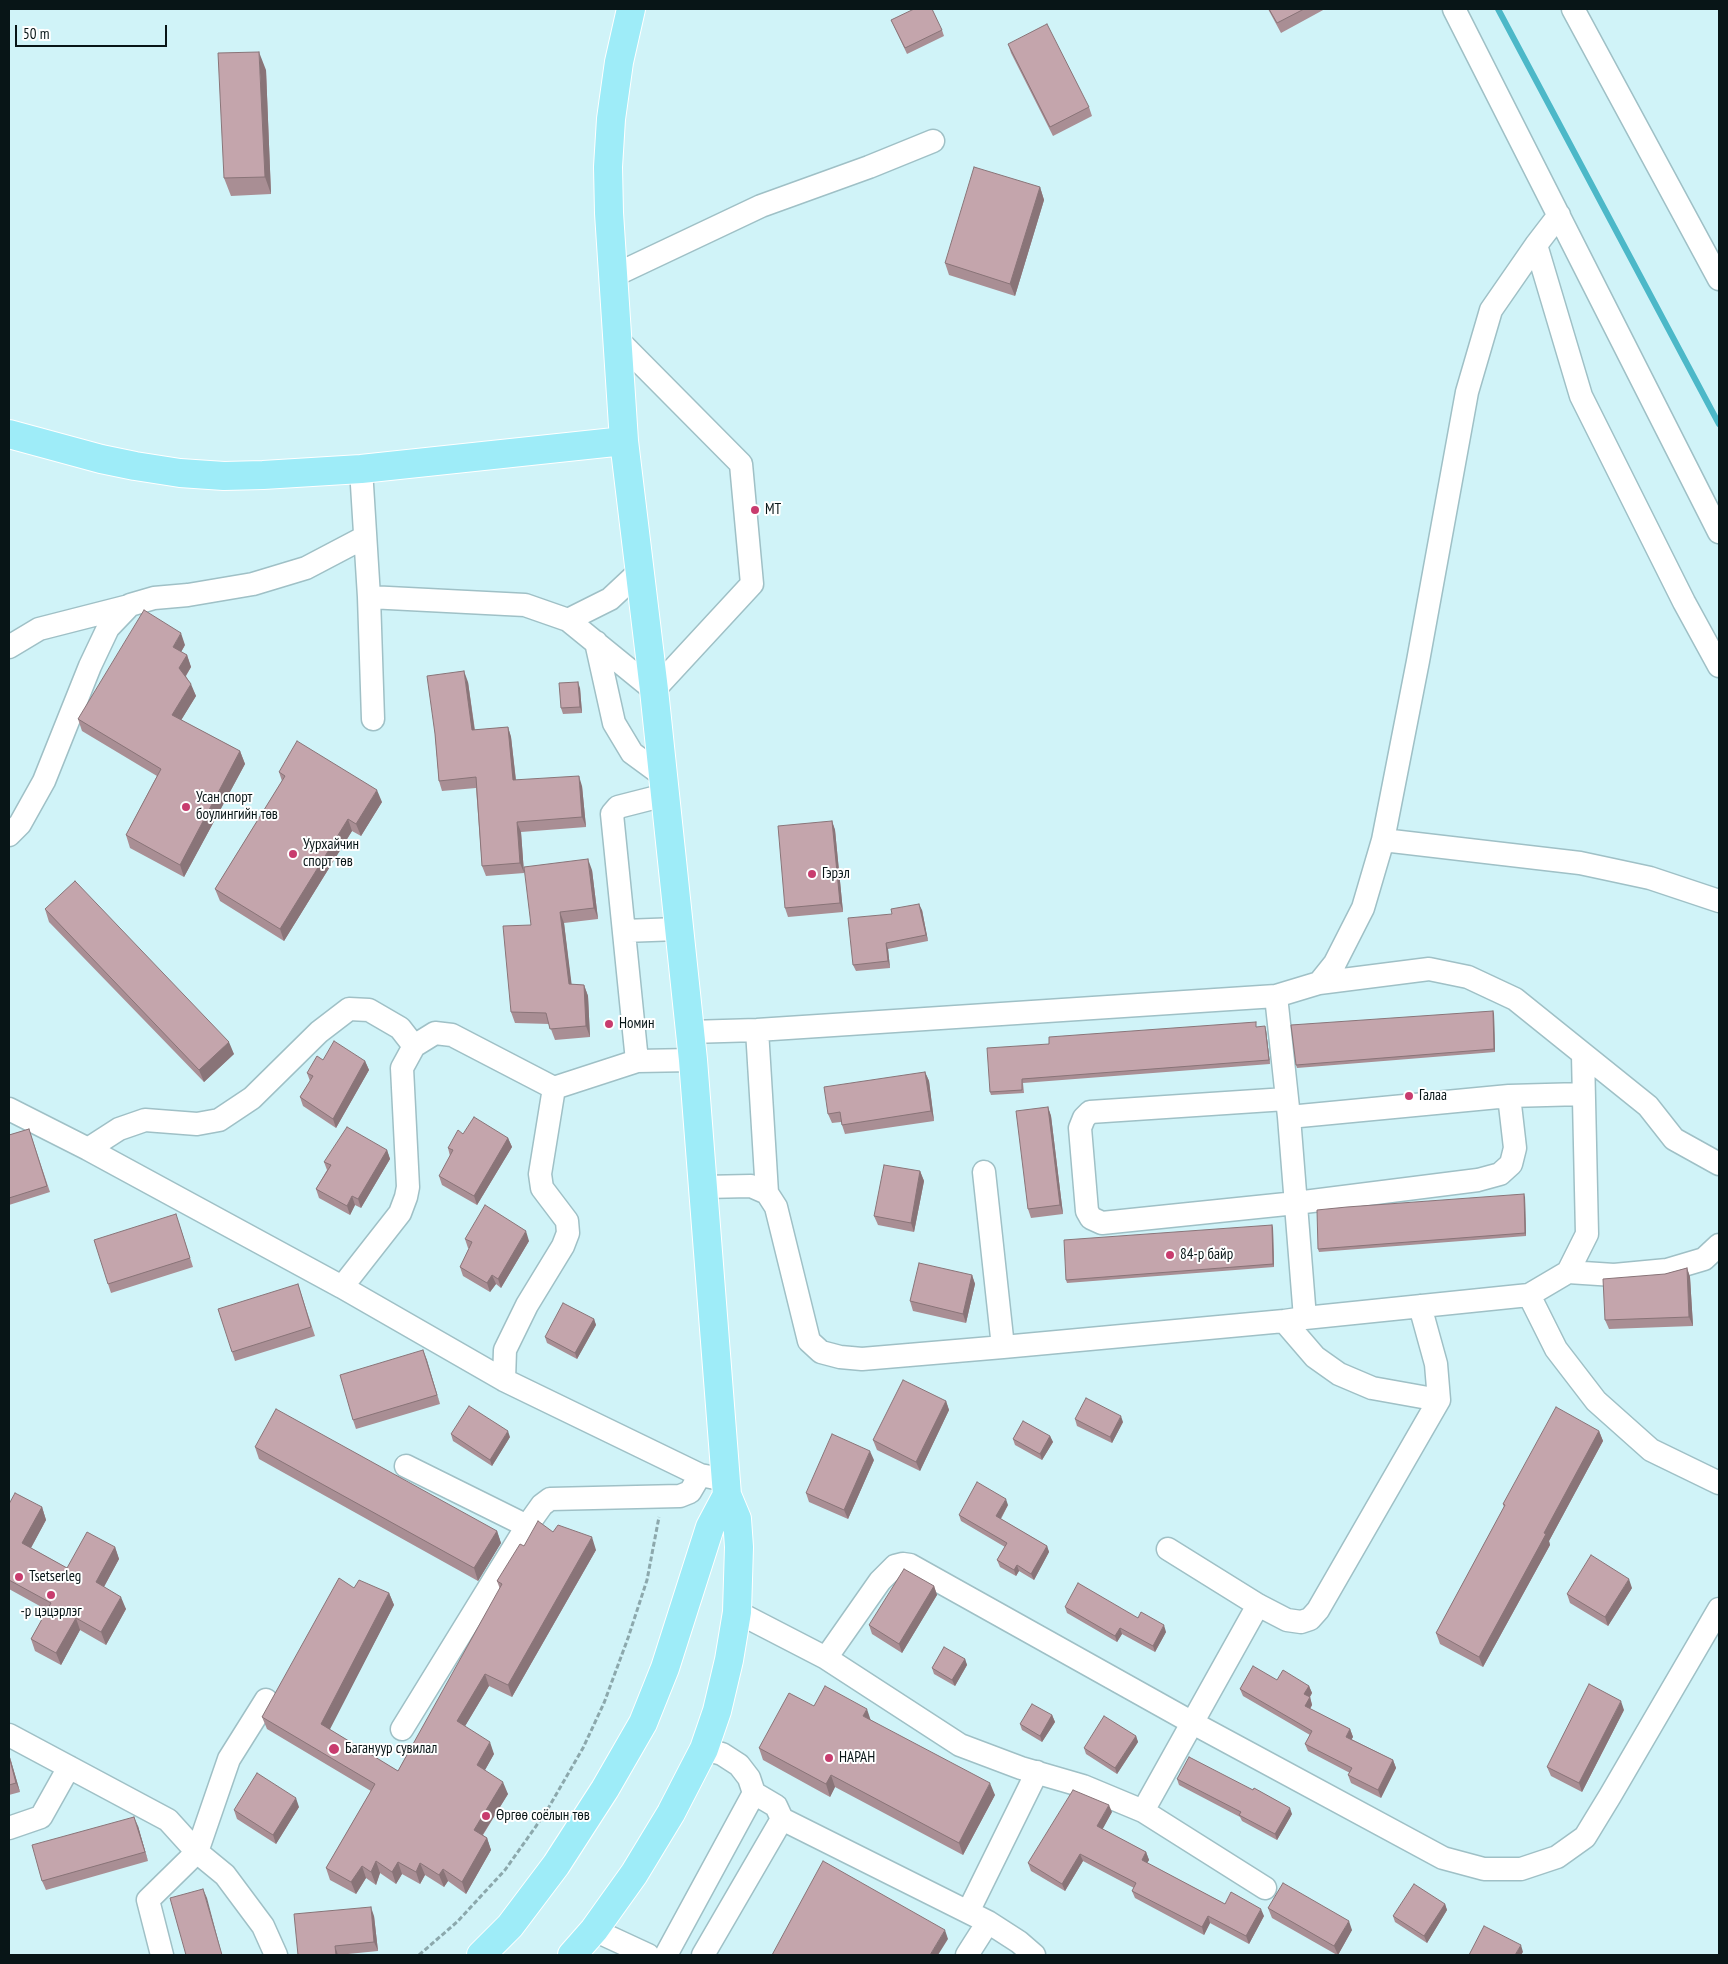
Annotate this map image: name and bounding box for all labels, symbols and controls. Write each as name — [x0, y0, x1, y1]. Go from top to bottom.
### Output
scale bar — [18, 15, 170, 47]
text: 50 m — [23, 24, 49, 43]
place label: МТ — [765, 501, 781, 519]
marker: МТ — [749, 504, 761, 516]
place label: Усан спорт боулингийн төв — [196, 789, 278, 824]
marker: Усан спорт боулингийн төв — [180, 801, 192, 813]
place label: Уурхайчин спорт төв — [303, 836, 359, 871]
marker: Уурхайчин спорт төв — [287, 848, 299, 860]
place label: Гэрэл — [822, 865, 850, 883]
marker: Гэрэл — [806, 868, 818, 880]
place label: Номин — [619, 1015, 654, 1033]
marker: Номин — [603, 1018, 615, 1030]
place label: Галаа — [1419, 1087, 1447, 1105]
marker: Галаа — [1403, 1090, 1415, 1102]
place label: 84-р байр — [1180, 1246, 1233, 1264]
marker: 84-р байр — [1164, 1249, 1176, 1261]
place label: Tsetserleg — [29, 1568, 81, 1586]
marker: Tsetserleg — [13, 1571, 25, 1583]
marker: -р цэцэрлэг — [45, 1589, 57, 1601]
place label: -р цэцэрлэг — [20, 1603, 82, 1621]
place label: Багануур сувилал — [345, 1740, 437, 1758]
marker: Багануур сувилал — [327, 1742, 341, 1756]
place label: НАРАН — [839, 1749, 875, 1767]
marker: НАРАН — [823, 1752, 835, 1764]
place label: Өргөө соёлын төв — [496, 1807, 590, 1825]
marker: Өргөө соёлын төв — [480, 1810, 492, 1822]

